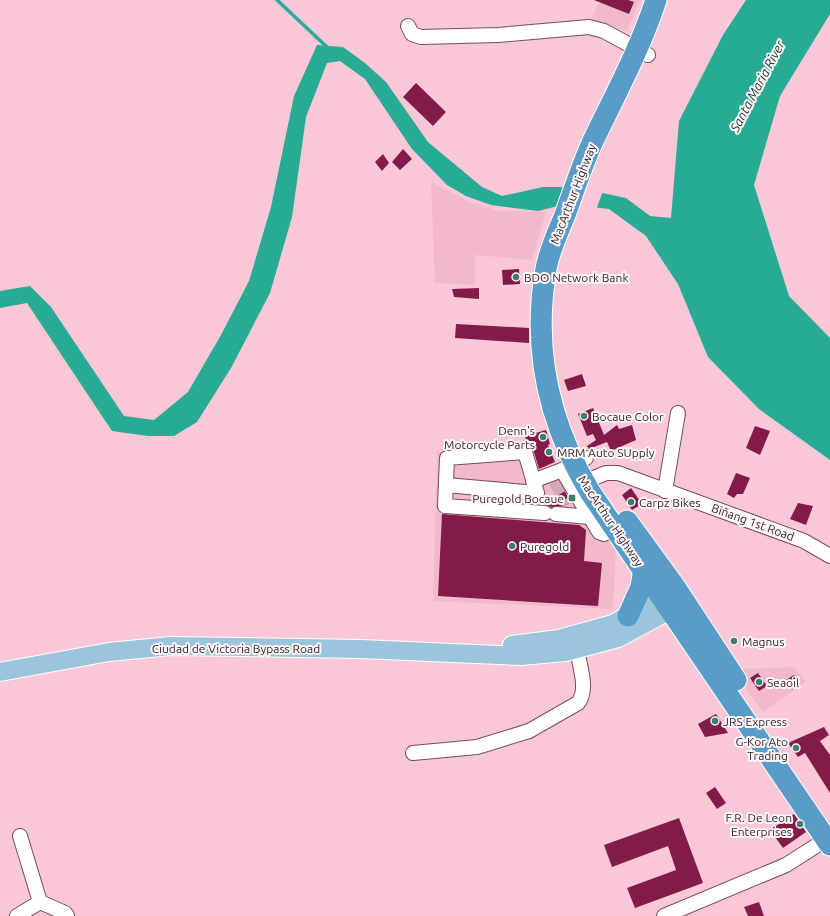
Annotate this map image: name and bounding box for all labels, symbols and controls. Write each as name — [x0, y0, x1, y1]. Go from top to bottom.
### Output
water label: Santa Maria River — [727, 37, 787, 135]
street label: MacArthur Highway — [548, 142, 598, 246]
place label: BDO Network Bank — [524, 271, 628, 284]
marker: BDO Network Bank — [511, 272, 521, 282]
place label: Bocaue Color — [592, 410, 664, 423]
marker: Bocaue Color — [579, 411, 589, 421]
place label: Denn's Motorcycle Parts — [444, 424, 535, 451]
marker: Denn's Motorcycle Parts — [538, 432, 548, 442]
place label: MRM Auto SUpply — [557, 446, 655, 459]
marker: MRM Auto SUpply — [544, 447, 554, 457]
street label: MacArthur Highway — [576, 473, 646, 569]
place label: Puregold Bocaue — [472, 492, 564, 505]
marker: Puregold Bocaue — [567, 493, 577, 503]
place label: Carpz Bikes — [639, 496, 701, 509]
marker: Carpz Bikes — [626, 497, 636, 507]
street label: Biñang 1st Road — [710, 501, 796, 543]
place label: Puregold — [520, 540, 569, 553]
marker: Puregold — [507, 541, 517, 551]
place label: Magnus — [742, 635, 784, 648]
marker: Magnus — [729, 636, 739, 646]
street label: Ciudad de Victoria Bypass Road — [152, 642, 320, 655]
place label: Seaoil — [767, 676, 799, 689]
marker: Seaoil — [754, 677, 764, 687]
place label: JRS Express — [723, 715, 787, 728]
marker: JRS Express — [710, 716, 720, 726]
place label: G-Kor Ato Trading — [736, 735, 788, 762]
marker: G-Kor Ato Trading — [791, 743, 801, 753]
place label: F.R. De Leon Enterprises — [726, 811, 792, 838]
marker: F.R. De Leon Enterprises — [795, 819, 805, 829]

